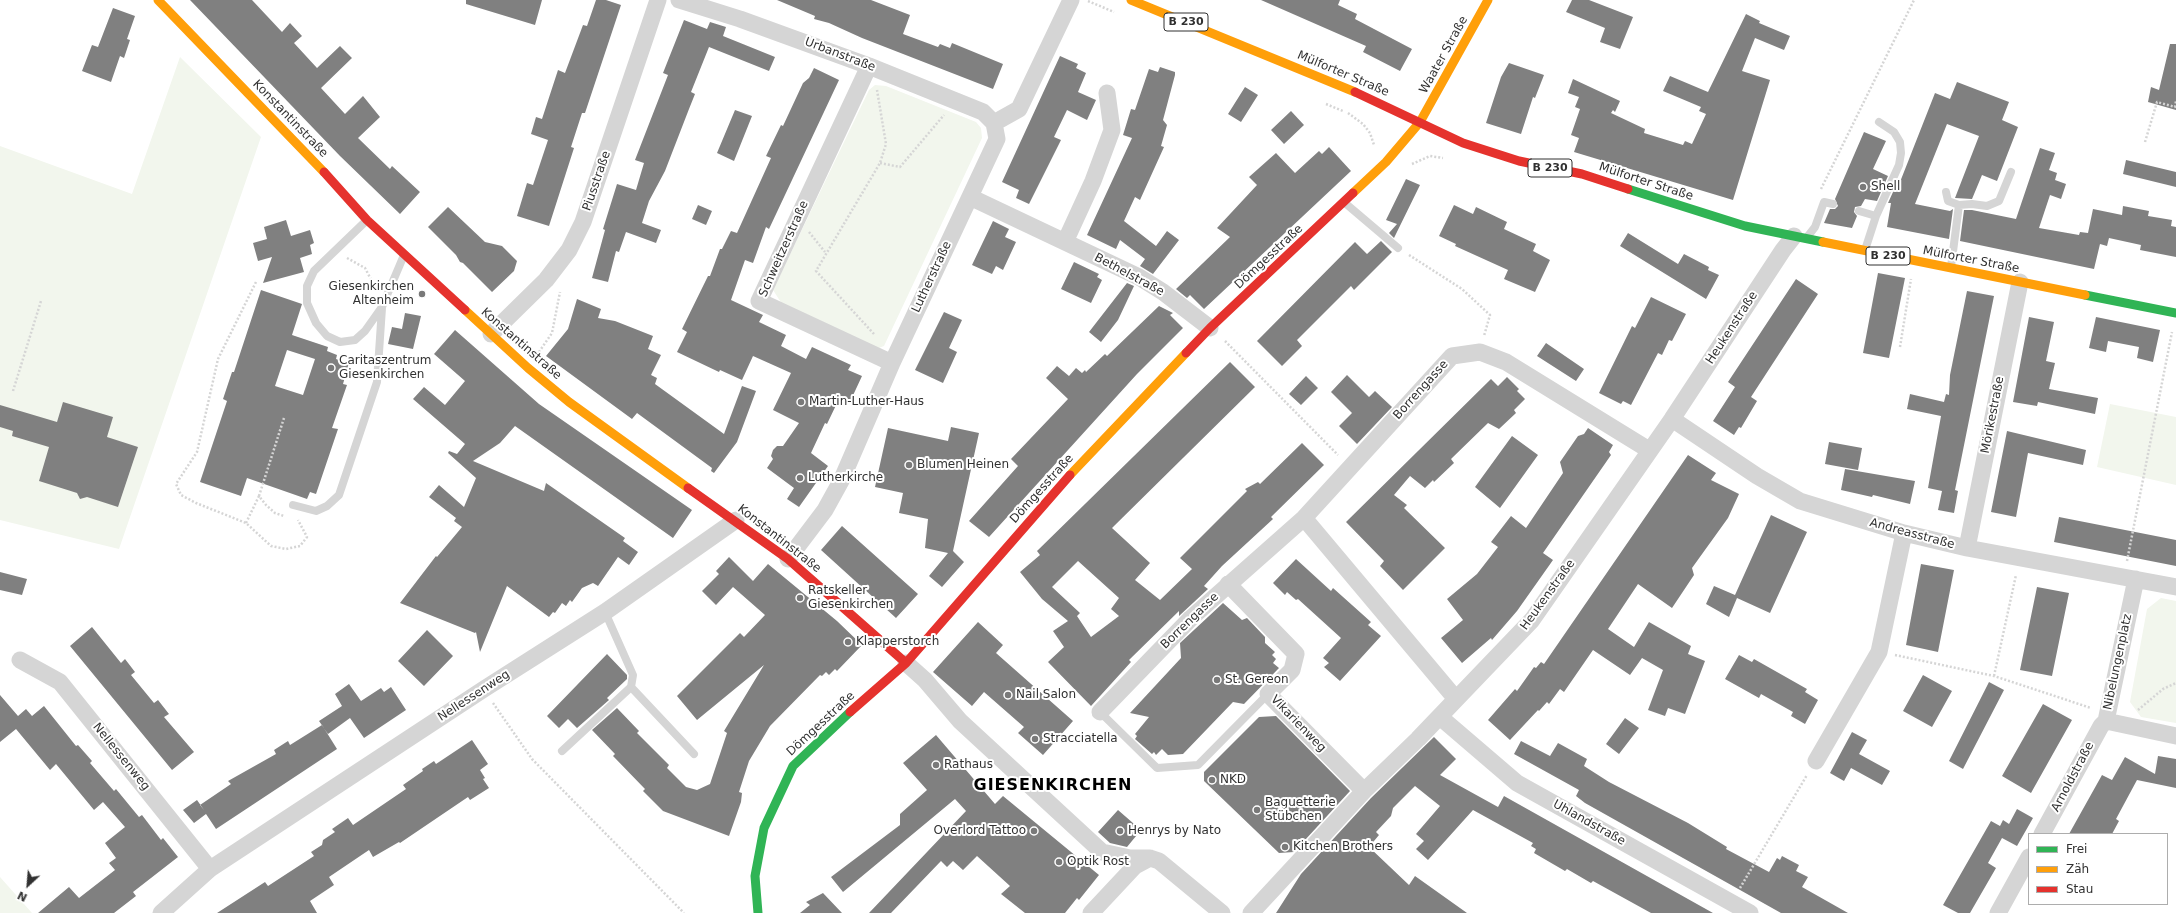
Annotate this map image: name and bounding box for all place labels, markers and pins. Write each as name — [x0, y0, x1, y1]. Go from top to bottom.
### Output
place label: Shell — [1871, 180, 1900, 194]
marker: Shell — [1858, 182, 1868, 192]
place label: Giesenkirchen Altenheim — [329, 280, 414, 308]
marker: Giesenkirchen Altenheim — [417, 289, 427, 299]
place label: Caritaszentrum Giesenkirchen — [339, 354, 432, 382]
marker: Caritaszentrum Giesenkirchen — [326, 363, 336, 373]
place label: Martin-Luther-Haus — [809, 395, 924, 409]
marker: Martin-Luther-Haus — [796, 397, 806, 407]
place label: Blumen Heinen — [917, 458, 1009, 472]
marker: Blumen Heinen — [904, 460, 914, 470]
place label: Lutherkirche — [808, 471, 883, 485]
marker: Lutherkirche — [795, 473, 805, 483]
place label: Ratskeller Giesenkirchen — [808, 584, 893, 612]
marker: Ratskeller Giesenkirchen — [795, 593, 805, 603]
place label: Klapperstorch — [856, 635, 939, 649]
marker: Klapperstorch — [843, 637, 853, 647]
place label: St. Gereon — [1225, 673, 1289, 687]
marker: St. Gereon — [1212, 675, 1222, 685]
place label: Nail Salon — [1016, 688, 1076, 702]
marker: Nail Salon — [1003, 690, 1013, 700]
place label: Stracciatella — [1043, 732, 1118, 746]
marker: Stracciatella — [1030, 734, 1040, 744]
place label: Rathaus — [944, 758, 993, 772]
marker: Rathaus — [931, 760, 941, 770]
place label: NKD — [1220, 773, 1246, 787]
marker: NKD — [1207, 775, 1217, 785]
place label: Baguetterie Stübchen — [1265, 796, 1336, 824]
marker: Baguetterie Stübchen — [1252, 805, 1262, 815]
place label: Overlord Tattoo — [934, 824, 1026, 838]
place label: Henrys by Nato — [1128, 824, 1221, 838]
marker: Overlord Tattoo — [1029, 826, 1039, 836]
marker: Henrys by Nato — [1115, 826, 1125, 836]
place label: Kitchen Brothers — [1293, 840, 1393, 854]
marker: Kitchen Brothers — [1280, 842, 1290, 852]
place label: Optik Rost — [1067, 855, 1129, 869]
marker: Optik Rost — [1054, 857, 1064, 867]

